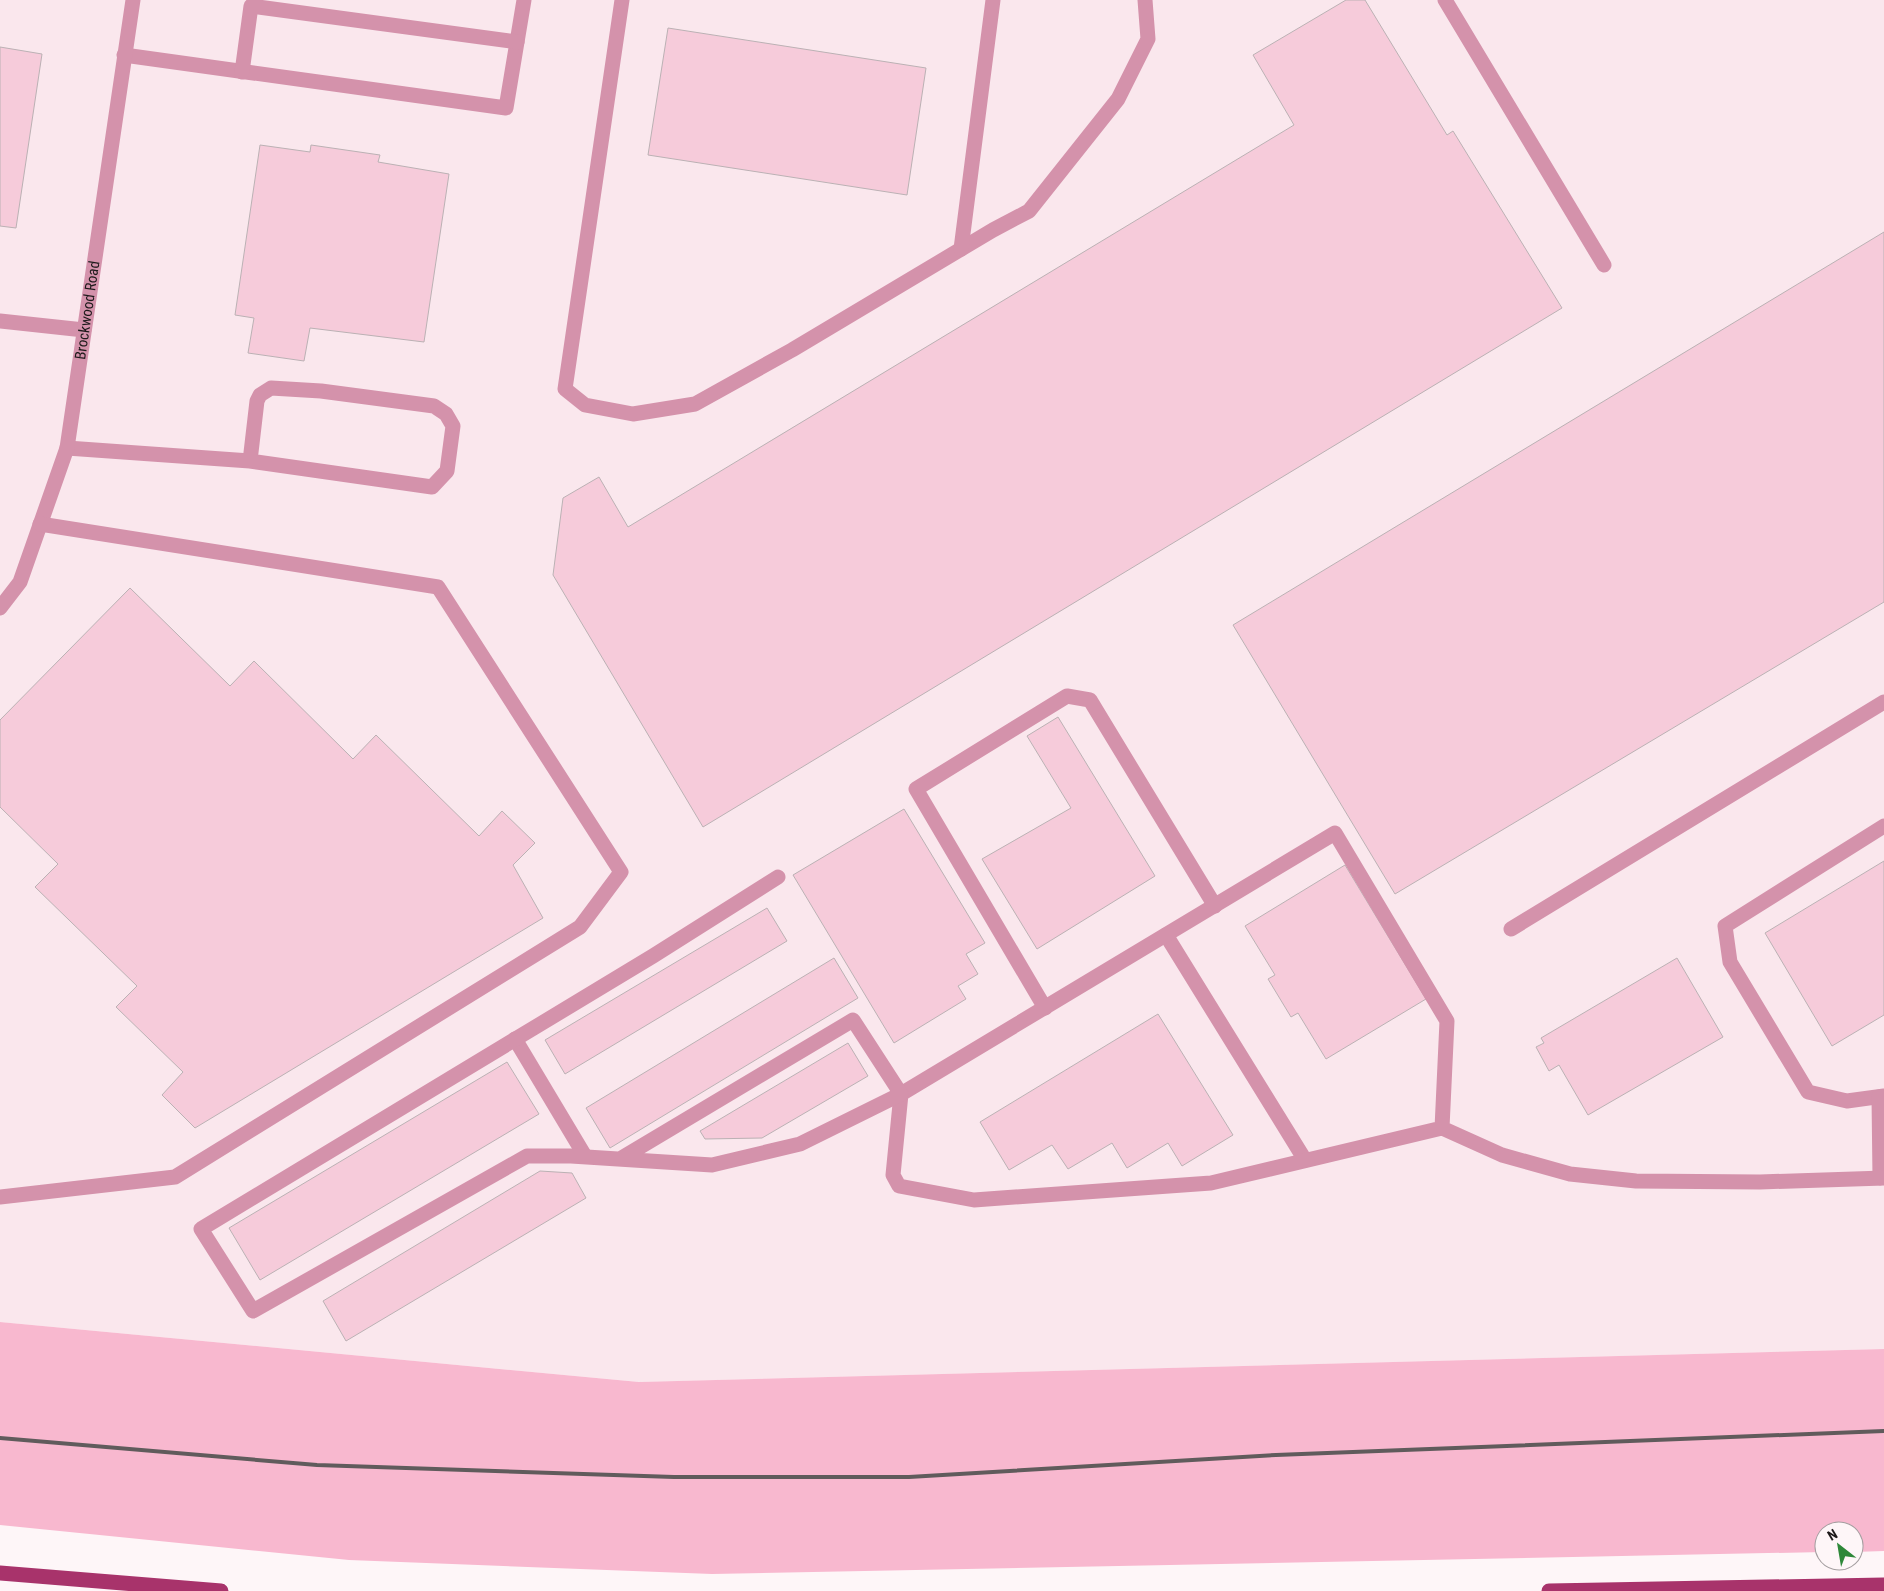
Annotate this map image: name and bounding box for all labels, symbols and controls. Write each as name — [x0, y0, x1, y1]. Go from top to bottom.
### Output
street label: Brockwood Road — [71, 260, 103, 361]
north arrow — [1814, 1521, 1864, 1571]
text: N — [1825, 1526, 1840, 1544]

